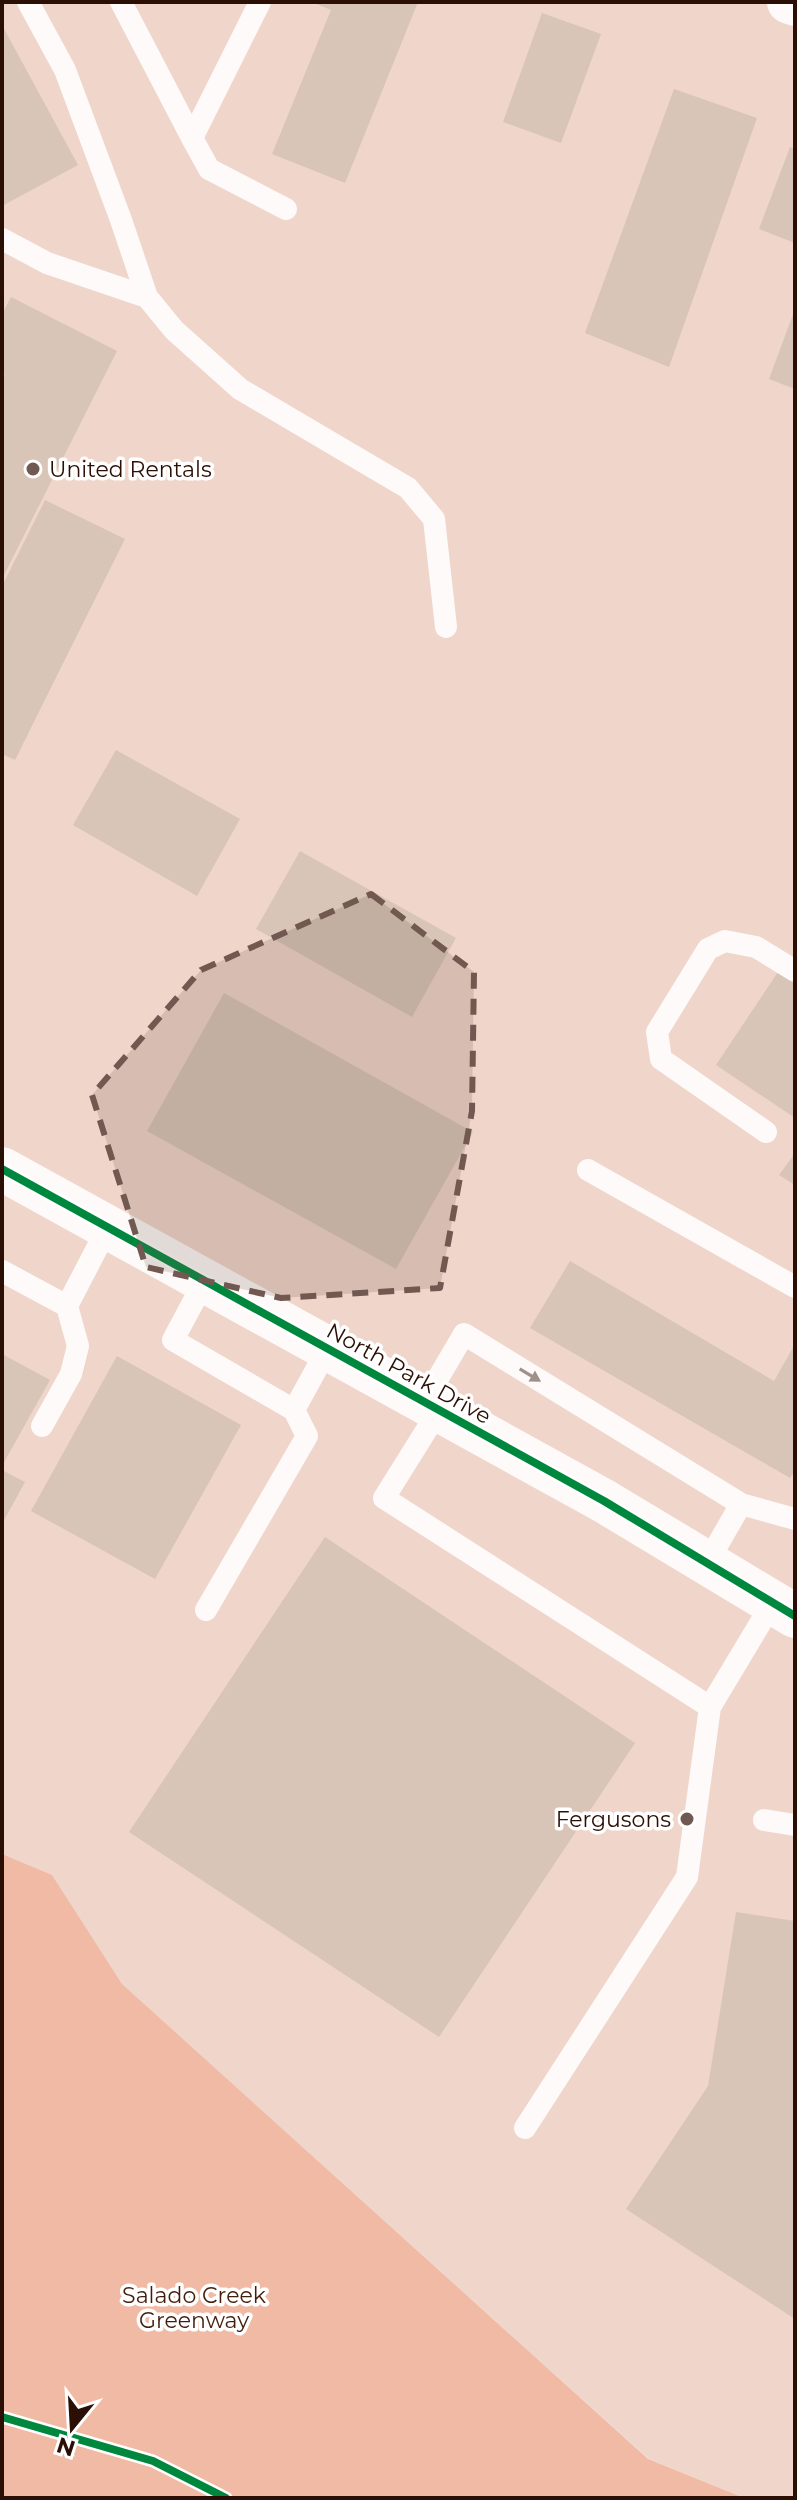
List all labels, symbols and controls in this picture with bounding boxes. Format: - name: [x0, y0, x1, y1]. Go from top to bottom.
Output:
- place label: United Rentals: [49, 456, 212, 483]
- marker: United Rentals: [24, 460, 42, 478]
- street label: North Park Drive: [322, 1317, 496, 1430]
- one-way arrow: [519, 1367, 541, 1381]
- place label: Fergusons: [556, 1806, 671, 1833]
- marker: Fergusons: [678, 1810, 696, 1828]
- park label: Salado Creek Greenway: [122, 2282, 267, 2334]
- north arrow: [32, 2388, 112, 2468]
- text: N: [53, 2431, 79, 2462]

